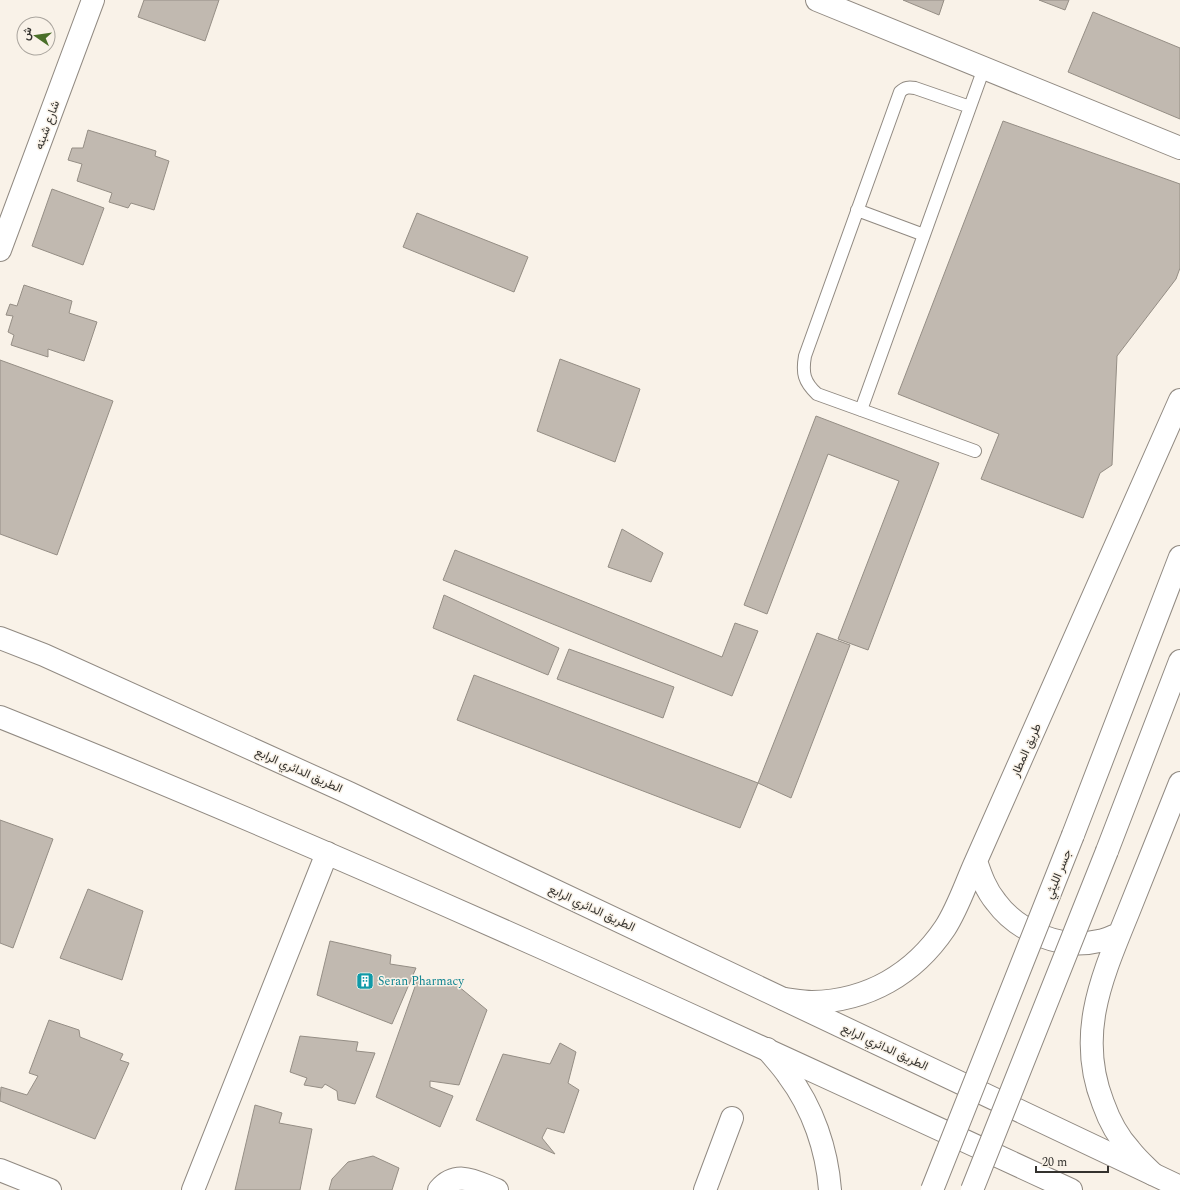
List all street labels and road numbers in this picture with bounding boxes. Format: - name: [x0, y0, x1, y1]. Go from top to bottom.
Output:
- street label: شارع شبنه: [30, 98, 65, 152]
- street label: طريق المطار: [1006, 720, 1047, 781]
- street label: الطريق الدائري الرابع: [252, 743, 345, 798]
- street label: جسر الليثي: [1040, 846, 1077, 902]
- street label: الطريق الدائري الرابع: [545, 880, 638, 937]
- street label: الطريق الدائري الرابع: [838, 1019, 931, 1076]

